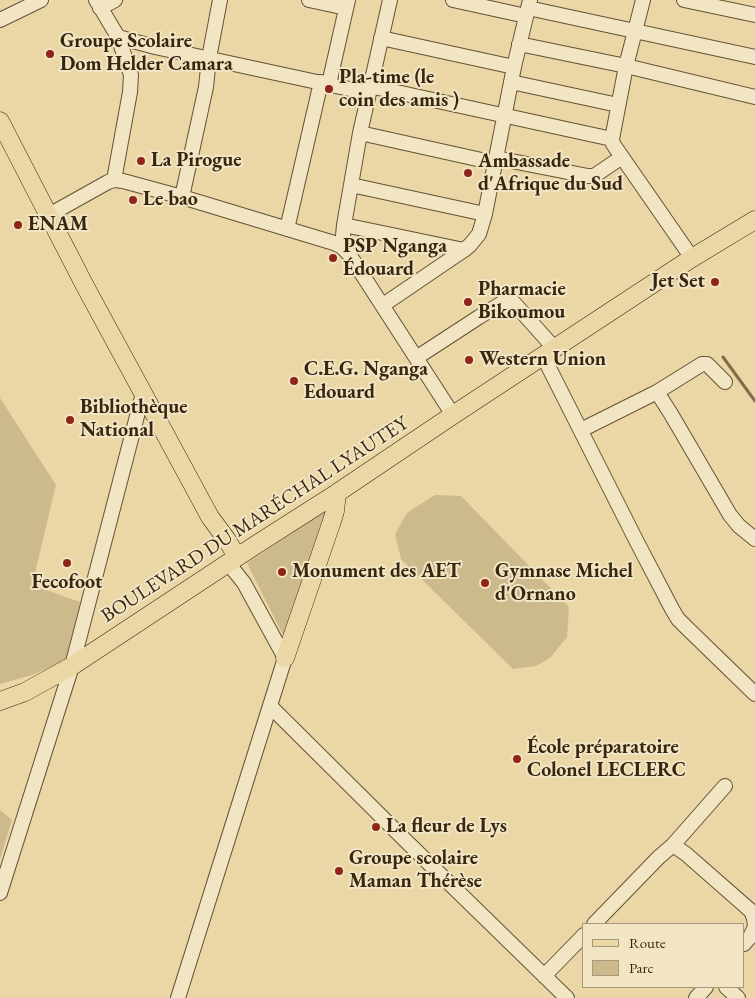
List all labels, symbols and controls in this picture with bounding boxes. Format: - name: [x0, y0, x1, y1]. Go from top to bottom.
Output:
- place label: Groupe Scolaire Dom Helder Camara: [60, 30, 233, 77]
- marker: Groupe Scolaire Dom Helder Camara: [44, 48, 56, 60]
- place label: Pla-time (le coin des amis ): [339, 66, 459, 113]
- marker: Pla-time (le coin des amis ): [323, 83, 335, 95]
- place label: La Pirogue: [151, 149, 242, 173]
- place label: Ambassade d'Afrique du Sud: [478, 150, 623, 197]
- marker: La Pirogue: [135, 155, 147, 167]
- marker: Ambassade d'Afrique du Sud: [462, 167, 474, 179]
- place label: Le bao: [143, 188, 198, 212]
- marker: Le bao: [127, 194, 139, 206]
- place label: ENAM: [28, 213, 88, 237]
- marker: ENAM: [12, 219, 24, 231]
- place label: PSP Nganga Édouard: [343, 235, 447, 282]
- marker: PSP Nganga Édouard: [327, 252, 339, 264]
- place label: Jet Set: [651, 270, 705, 294]
- marker: Jet Set: [709, 276, 721, 288]
- place label: Pharmacie Bikoumou: [478, 278, 566, 325]
- marker: Pharmacie Bikoumou: [462, 296, 474, 308]
- place label: Western Union: [479, 348, 606, 372]
- marker: Western Union: [463, 354, 475, 366]
- place label: C.E.G. Nganga Edouard: [304, 358, 428, 405]
- marker: C.E.G. Nganga Edouard: [288, 375, 300, 387]
- place label: Bibliothèque National: [80, 396, 188, 443]
- street label: BOULEVARD DU MARÉCHAL LYAUTEY: [97, 412, 413, 628]
- marker: Bibliothèque National: [64, 414, 76, 426]
- marker: Fecofoot: [61, 557, 73, 569]
- place label: Monument des AET: [292, 560, 461, 584]
- place label: Gymnase Michel d'Ornano: [495, 560, 633, 607]
- marker: Monument des AET: [276, 566, 288, 578]
- place label: Fecofoot: [32, 571, 102, 595]
- marker: Gymnase Michel d'Ornano: [479, 577, 491, 589]
- place label: École préparatoire Colonel LECLERC: [527, 736, 686, 783]
- marker: École préparatoire Colonel LECLERC: [511, 753, 523, 765]
- place label: La fleur de Lys: [386, 815, 507, 839]
- marker: La fleur de Lys: [370, 821, 382, 833]
- place label: Groupe scolaire Maman Thérèse: [349, 847, 482, 894]
- marker: Groupe scolaire Maman Thérèse: [333, 865, 345, 877]
- legend: [582, 923, 745, 988]
- text: Route: [629, 933, 666, 952]
- text: Parc: [629, 958, 654, 977]

